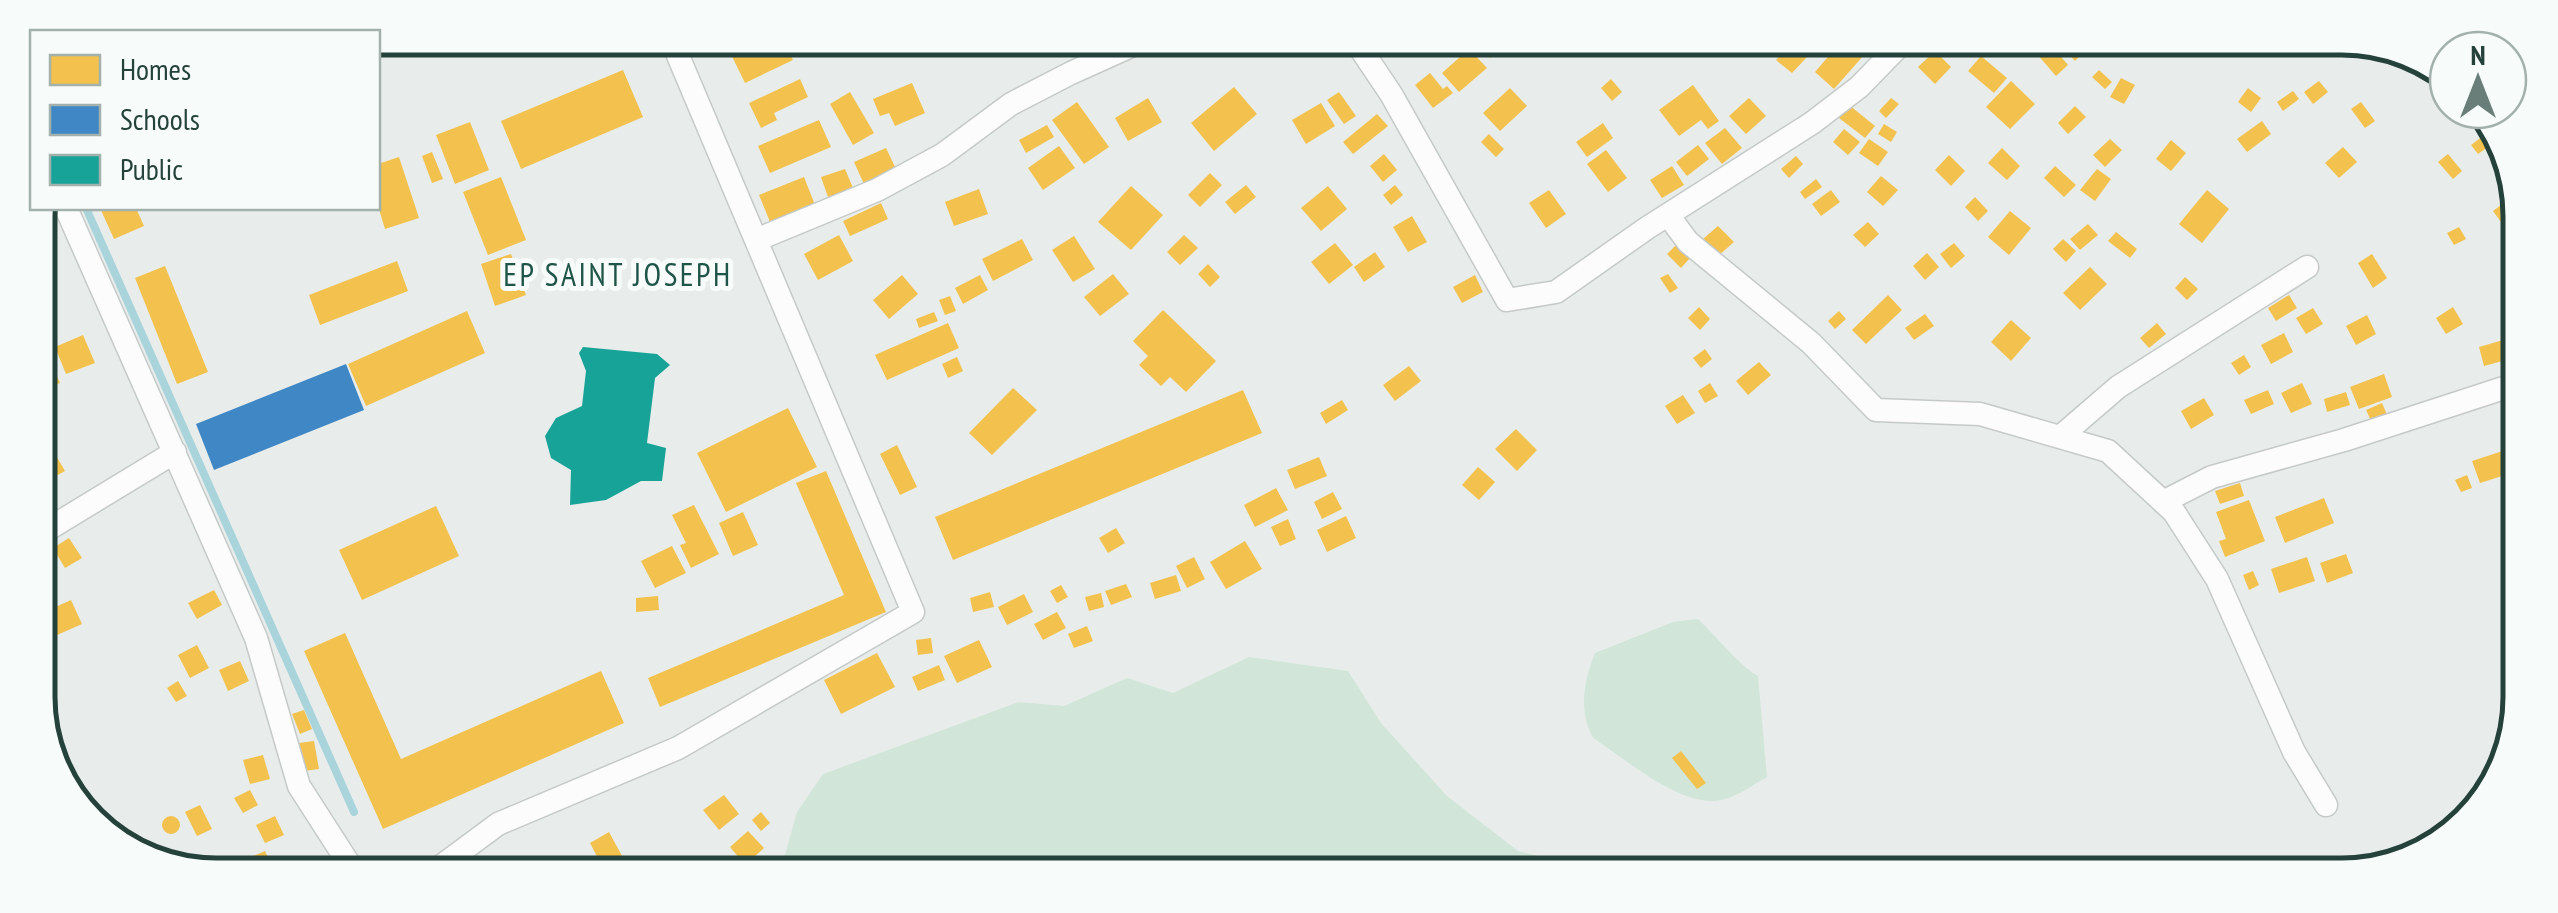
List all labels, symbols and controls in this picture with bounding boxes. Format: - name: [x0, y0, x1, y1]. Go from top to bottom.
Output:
- legend: [30, 30, 380, 210]
- north arrow: [2428, 30, 2528, 130]
- text: N: [2470, 36, 2486, 73]
- text: Homes: [120, 49, 191, 88]
- text: Schools: [120, 99, 200, 138]
- text: Public: [120, 149, 183, 188]
- district label: EP SAINT JOSEPH: [503, 253, 733, 295]

